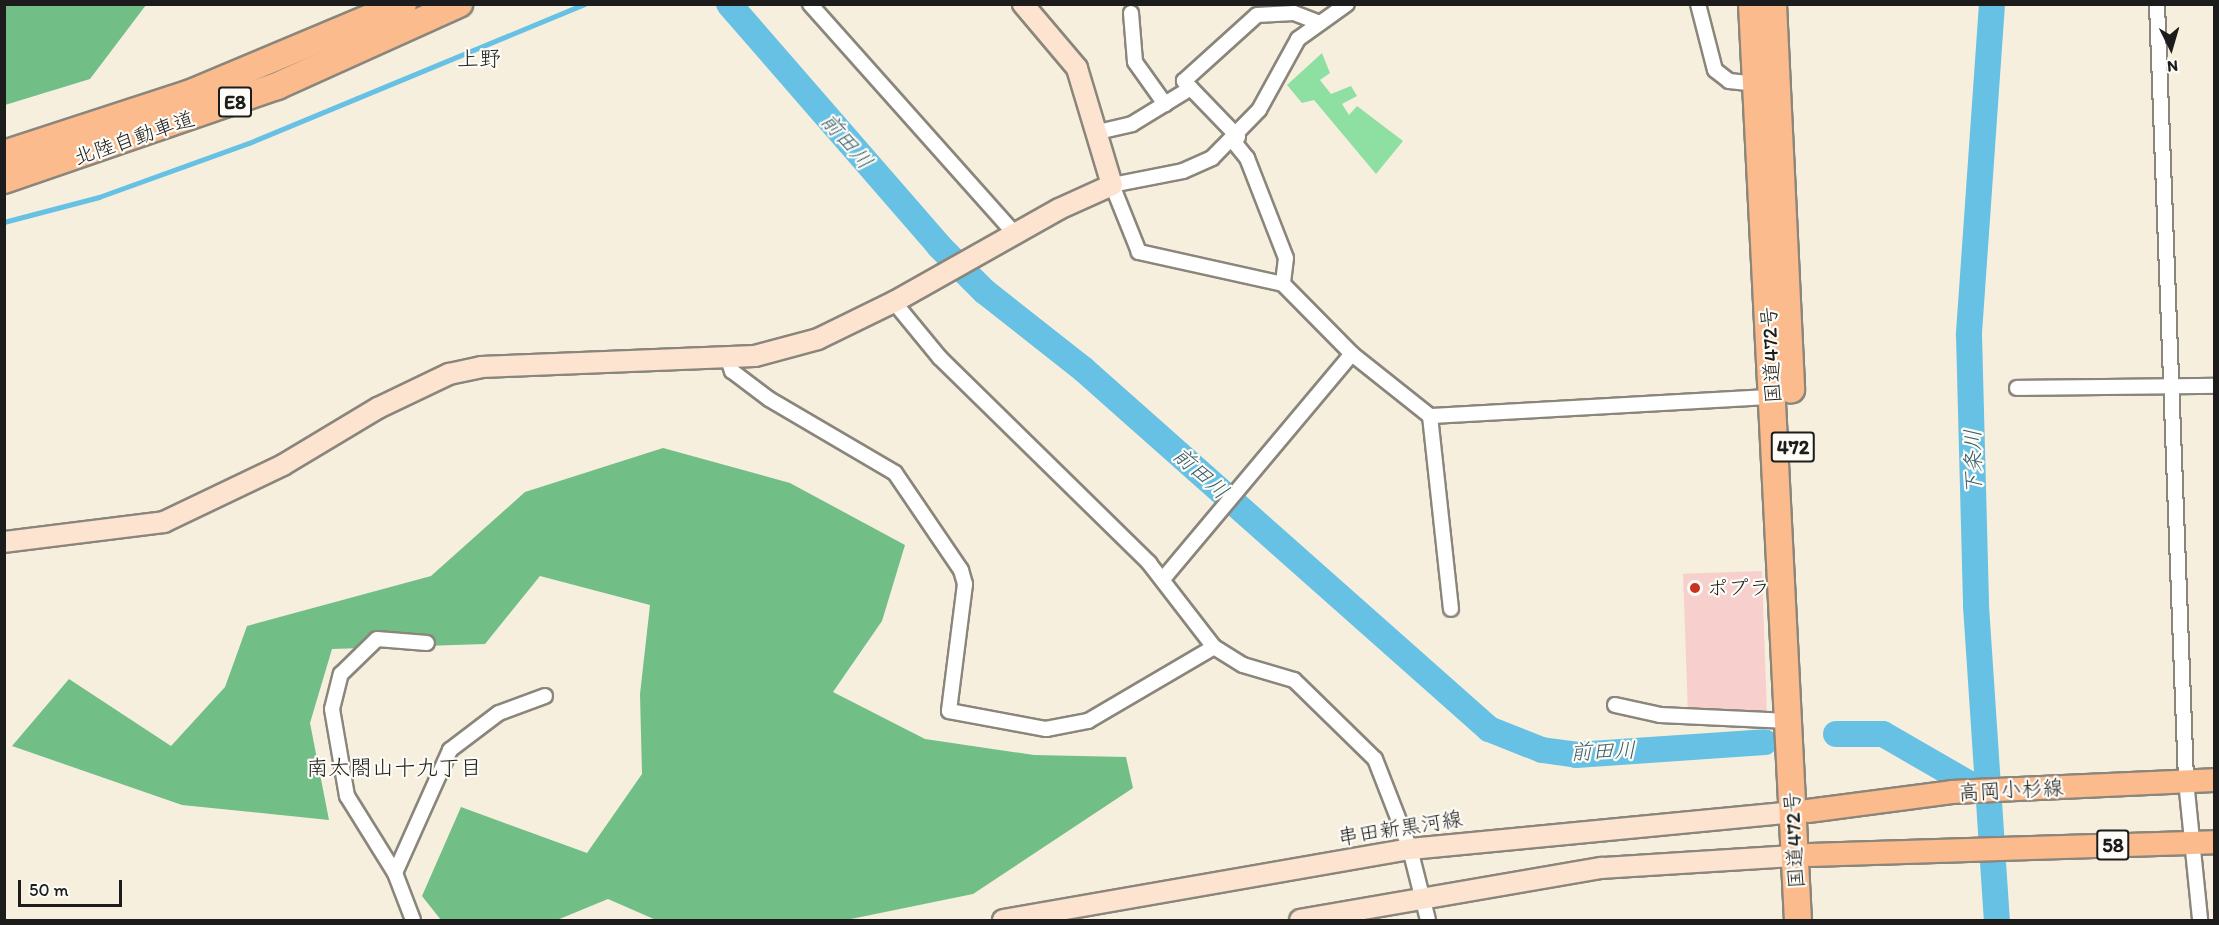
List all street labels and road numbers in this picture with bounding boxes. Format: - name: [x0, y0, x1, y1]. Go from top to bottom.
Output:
- road number: E8: [217, 85, 253, 119]
- street label: 北陸自動車道: [70, 106, 198, 170]
- street label: 国道472号: [1756, 306, 1786, 404]
- road number: 472: [1770, 430, 1816, 464]
- street label: 高岡小杉線: [1958, 775, 2064, 805]
- street label: 国道472号: [1779, 791, 1809, 889]
- street label: 串田新黒河線: [1336, 806, 1464, 850]
- road number: 58: [2095, 828, 2131, 862]

